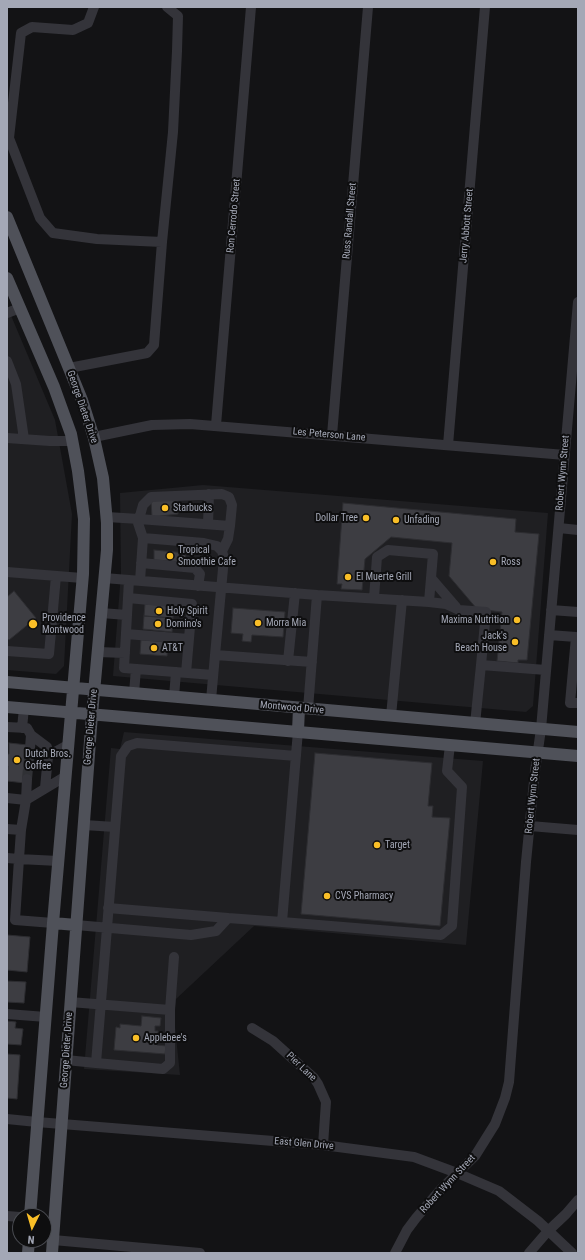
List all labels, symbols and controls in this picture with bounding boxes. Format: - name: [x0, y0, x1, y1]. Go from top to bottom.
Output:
- street label: Ron Cerrodo Street: [225, 178, 243, 254]
- street label: Russ Randall Street: [341, 182, 359, 260]
- street label: Jerry Abbott Street: [458, 188, 476, 264]
- street label: George Dieter Drive: [64, 369, 100, 445]
- street label: Les Peterson Lane: [292, 426, 366, 444]
- street label: Robert Wynn Street: [554, 435, 572, 511]
- place label: Starbucks: [173, 502, 212, 514]
- marker: Starbucks: [160, 503, 170, 513]
- place label: Dollar Tree: [315, 512, 358, 524]
- marker: Dollar Tree: [361, 513, 371, 523]
- place label: Unfading: [404, 514, 439, 526]
- marker: Unfading: [391, 515, 401, 525]
- place label: Tropical Smoothie Cafe: [178, 544, 236, 568]
- marker: Tropical Smoothie Cafe: [165, 551, 175, 561]
- place label: Ross: [501, 556, 520, 568]
- marker: Ross: [488, 557, 498, 567]
- place label: El Muerte Grill: [356, 571, 412, 583]
- marker: El Muerte Grill: [343, 572, 353, 582]
- place label: Holy Spirit: [167, 605, 208, 617]
- marker: Holy Spirit: [154, 606, 164, 616]
- place label: Providence Montwood: [42, 612, 86, 636]
- place label: Maxima Nutrition: [441, 614, 509, 626]
- marker: Maxima Nutrition: [512, 615, 522, 625]
- place label: Morra Mia: [266, 617, 306, 629]
- marker: Providence Montwood: [27, 618, 39, 630]
- place label: Domino's: [166, 618, 202, 630]
- marker: Morra Mia: [253, 618, 263, 628]
- marker: Domino's: [153, 619, 163, 629]
- place label: Jack's Beach House: [455, 630, 507, 654]
- marker: Jack's Beach House: [510, 637, 520, 647]
- place label: AT&T: [162, 642, 183, 654]
- marker: AT&T: [149, 643, 159, 653]
- street label: George Dieter Drive: [82, 689, 100, 765]
- street label: Montwood Drive: [260, 699, 324, 717]
- place label: Dutch Bros. Coffee: [25, 748, 71, 772]
- marker: Dutch Bros. Coffee: [12, 755, 22, 765]
- street label: Robert Wynn Street: [523, 758, 543, 834]
- place label: Target: [385, 839, 410, 851]
- marker: Target: [372, 840, 382, 850]
- place label: CVS Pharmacy: [335, 890, 393, 902]
- marker: CVS Pharmacy: [322, 891, 332, 901]
- street label: George Dieter Drive: [58, 1012, 76, 1088]
- place label: Applebee's: [144, 1032, 187, 1044]
- marker: Applebee's: [131, 1033, 141, 1043]
- street label: Pier Lane: [284, 1050, 318, 1084]
- street label: East Glen Drive: [274, 1135, 334, 1153]
- street label: Robert Wynn Street: [418, 1152, 478, 1216]
- north arrow: [12, 1208, 52, 1248]
- text: N: [27, 1233, 35, 1246]

